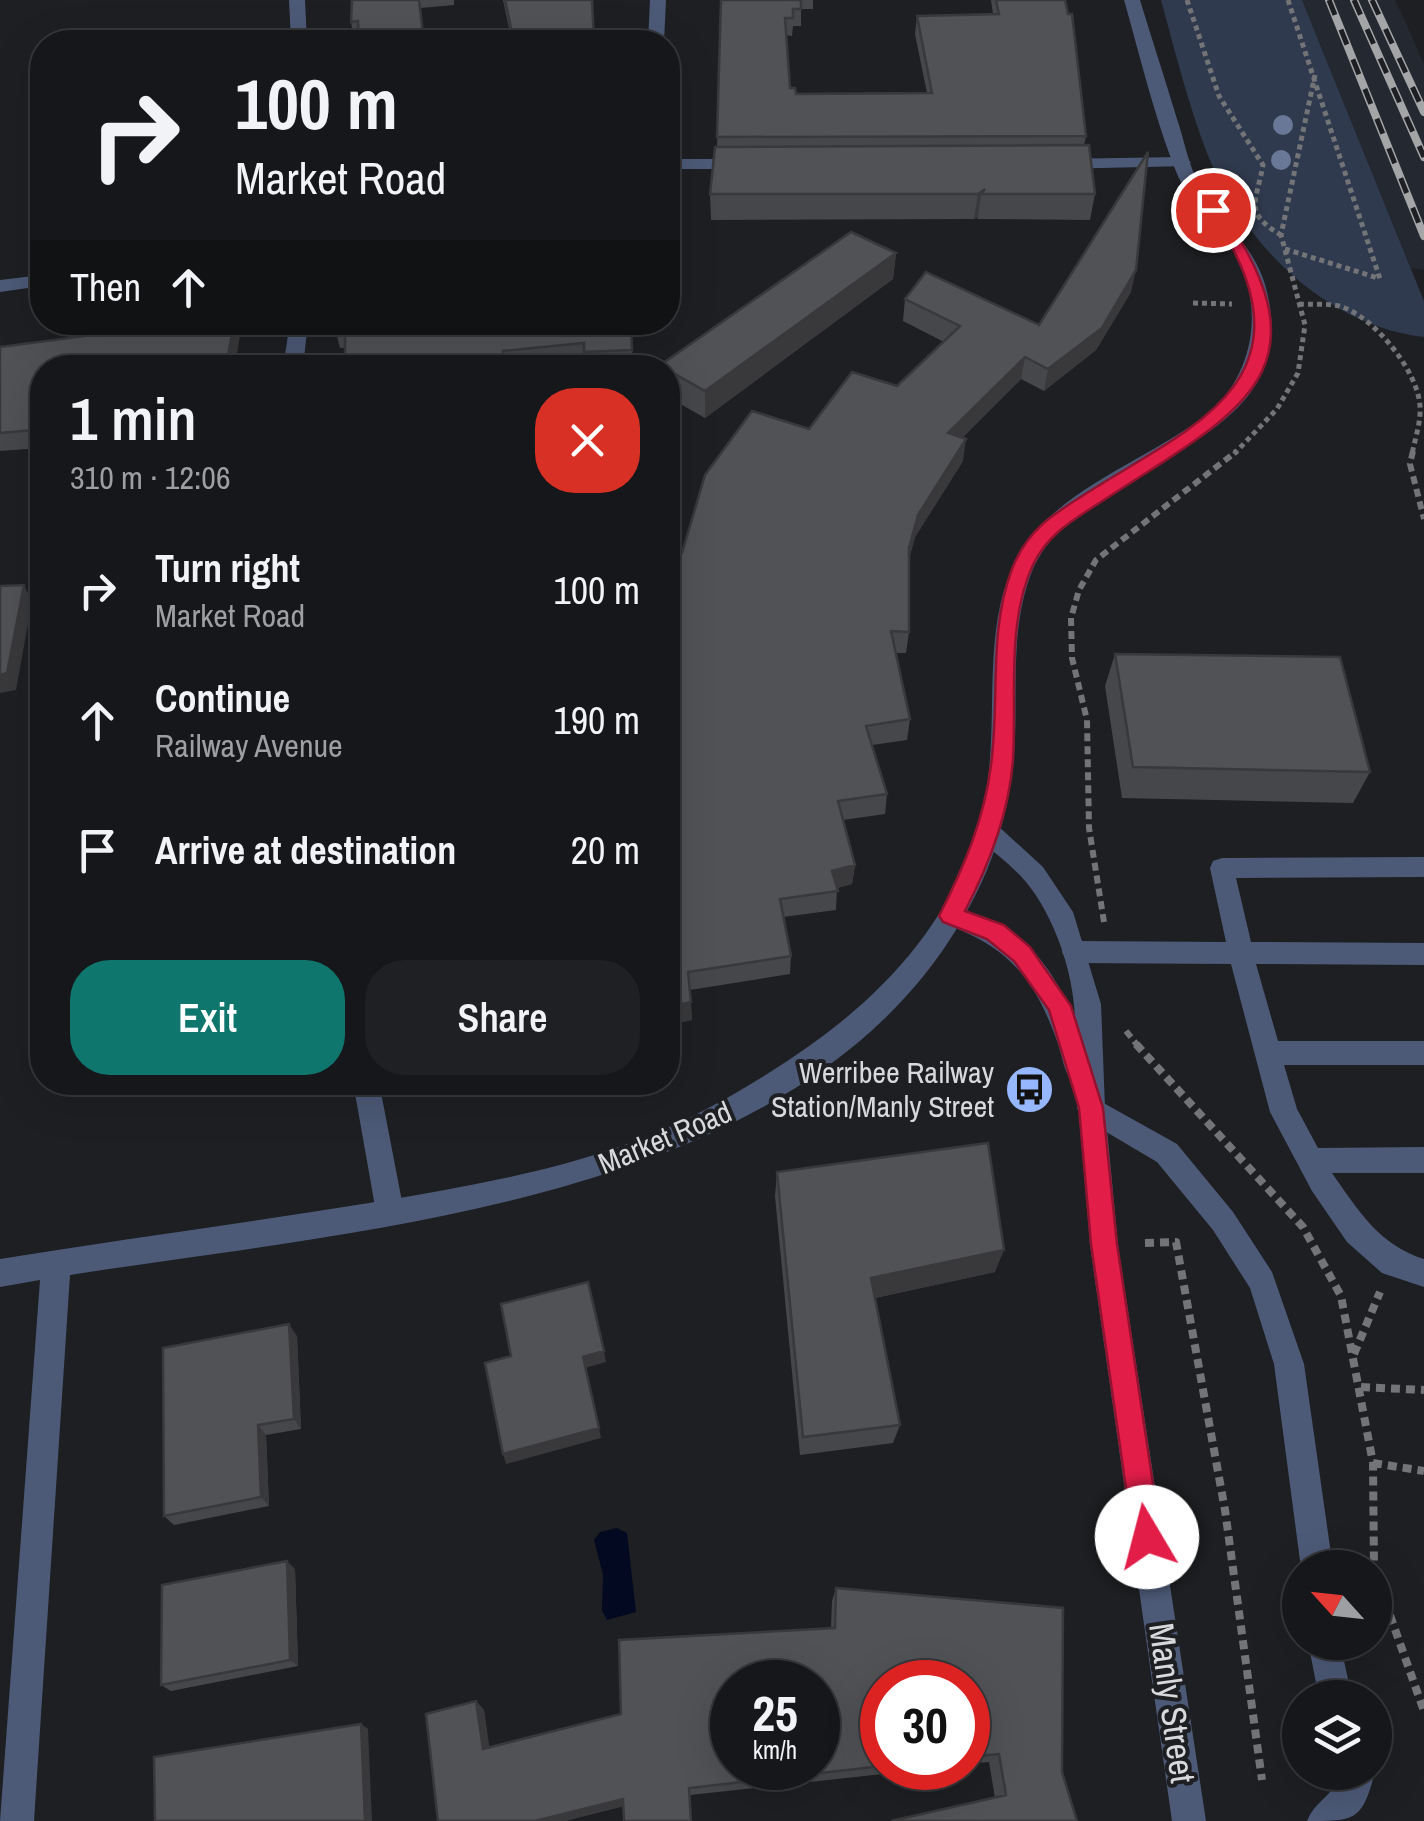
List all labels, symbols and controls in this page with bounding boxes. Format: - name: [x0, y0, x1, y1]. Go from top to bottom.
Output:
- text: 100 m: [235, 57, 398, 151]
- icon: right: [70, 70, 200, 200]
- text: Market Road: [235, 147, 446, 208]
- pin: [1171, 168, 1256, 253]
- icon: arrive: [1186, 183, 1241, 238]
- icon: ahead: [161, 260, 216, 315]
- text: Then: [70, 262, 141, 313]
- text: 1 min: [70, 378, 197, 459]
- button: close: [535, 388, 640, 493]
- text: 310 m · 12:06: [70, 456, 230, 499]
- text: Turn right: [155, 543, 300, 594]
- icon: right: [70, 563, 125, 618]
- text: 100 m: [553, 565, 640, 616]
- text: Market Road: [155, 594, 305, 637]
- text: Continue: [155, 673, 290, 724]
- icon: ahead: [70, 693, 125, 748]
- text: 190 m: [553, 695, 640, 746]
- text: Railway Avenue: [155, 724, 343, 767]
- icon: arrive: [70, 823, 125, 878]
- text: Arrive at destination: [155, 825, 456, 876]
- text: 20 m: [571, 825, 640, 876]
- button: Exit: [70, 960, 345, 1075]
- button: Share: [365, 960, 640, 1075]
- place label: Werribee Railway Station/Manly Street: [771, 1052, 995, 1126]
- bus stop icon: Werribee Railway Station/Manly Street: [1003, 1064, 1055, 1116]
- street label: Market Road: [592, 1091, 737, 1183]
- position arrow: [1095, 1485, 1199, 1589]
- north arrow: [1282, 1550, 1392, 1660]
- map controls: [1282, 1550, 1392, 1790]
- street label: Manly Street: [1138, 1620, 1207, 1786]
- speed limit sign: 30: [860, 1660, 990, 1790]
- text: 25: [752, 1679, 798, 1747]
- button: layers: [1282, 1680, 1392, 1790]
- text: km/h: [753, 1733, 797, 1767]

